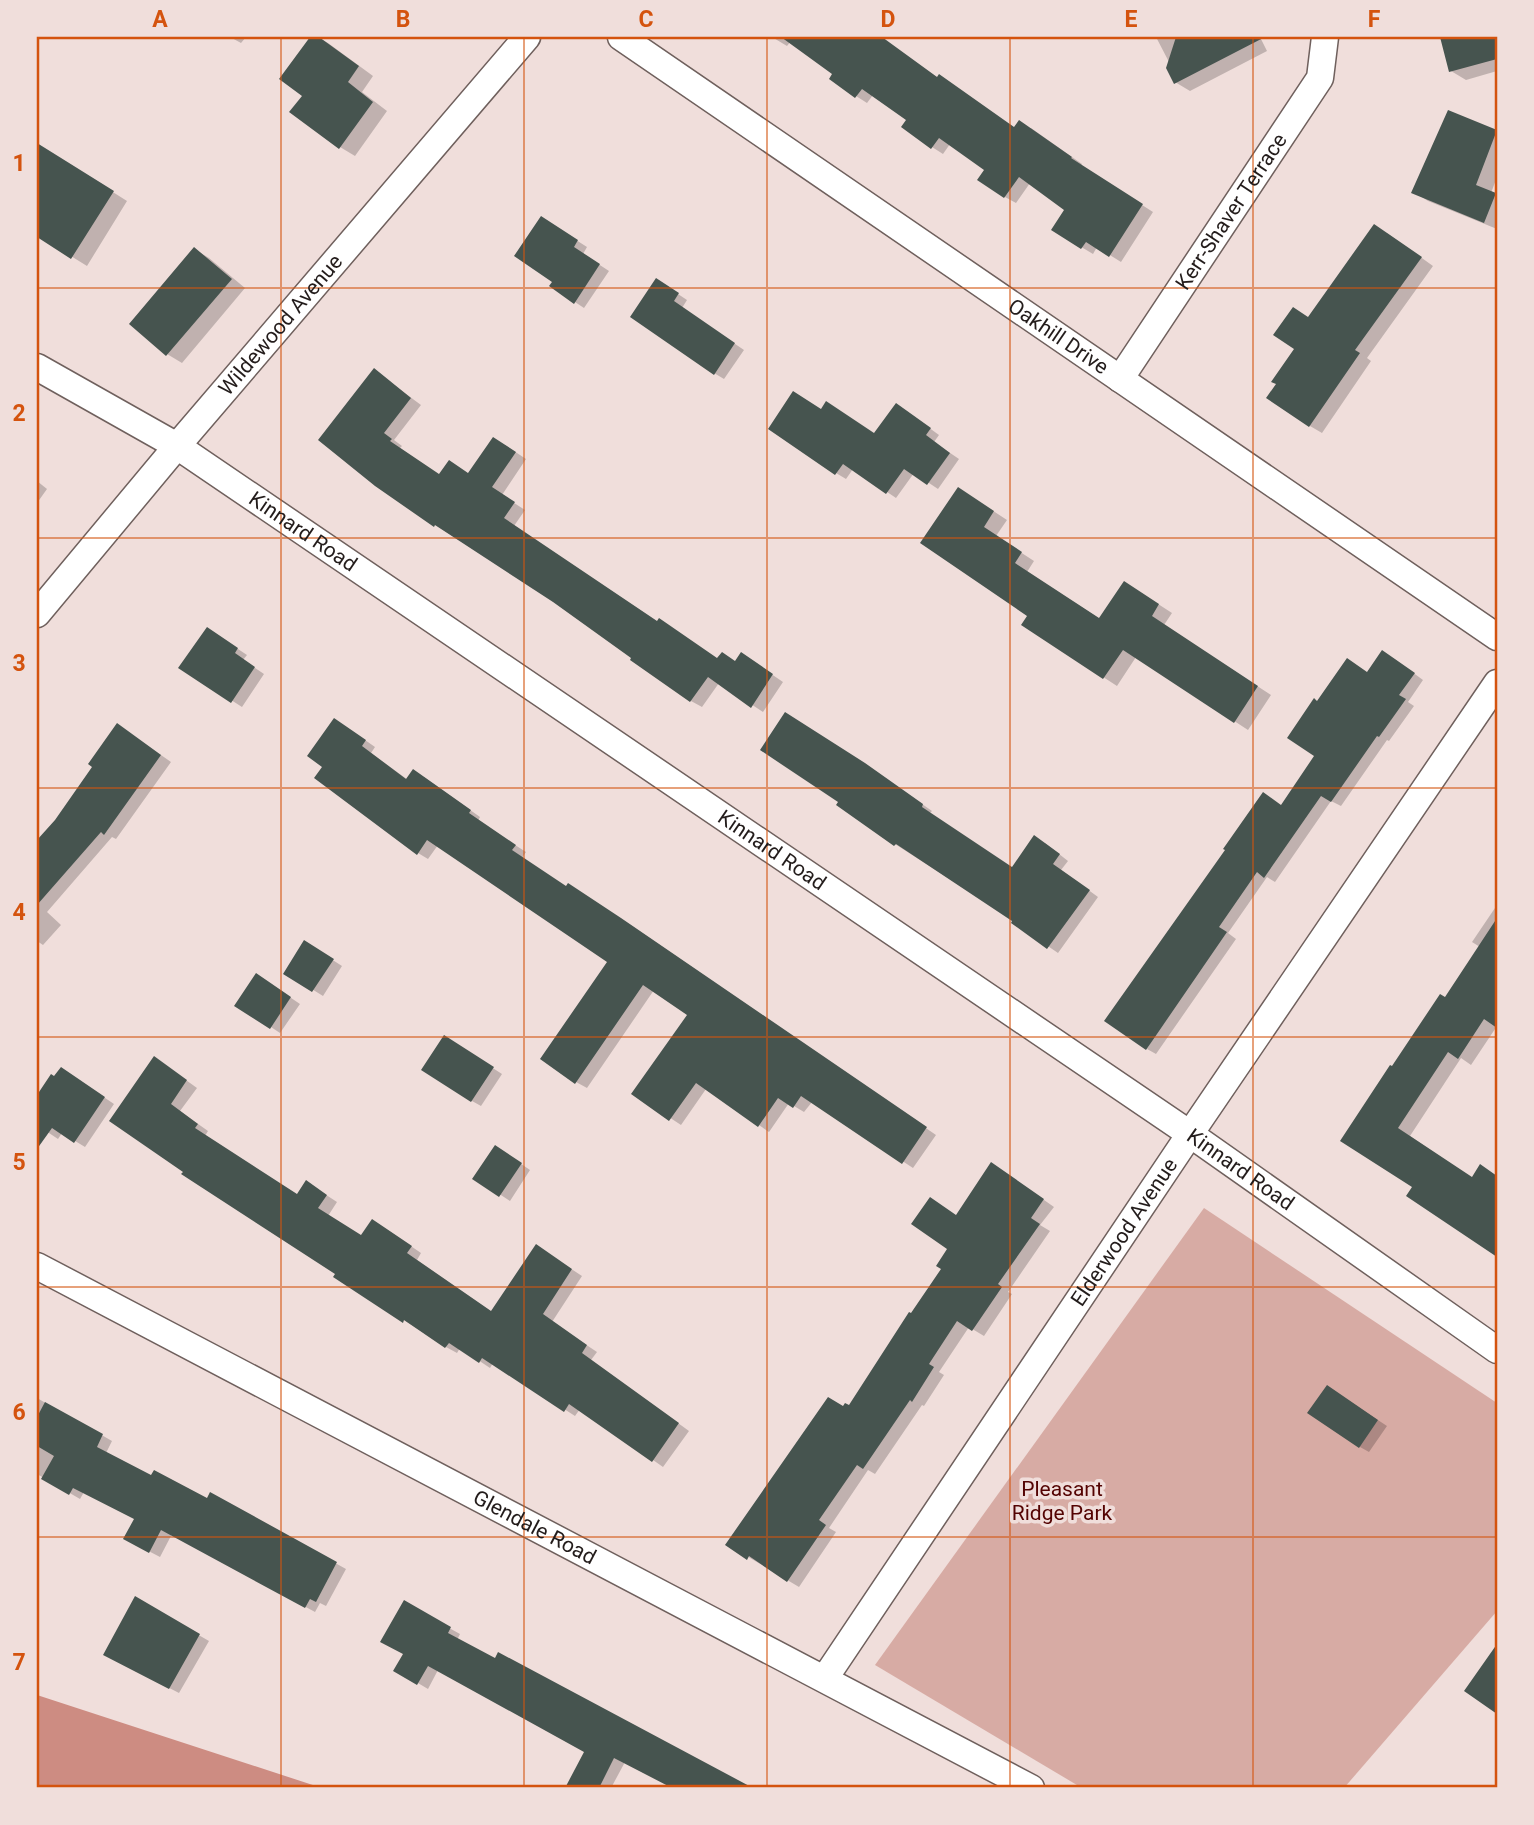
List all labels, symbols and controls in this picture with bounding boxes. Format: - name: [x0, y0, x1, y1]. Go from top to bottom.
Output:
- text: A: [152, 6, 168, 33]
- text: B: [396, 6, 410, 33]
- text: C: [638, 6, 654, 33]
- text: D: [881, 6, 895, 33]
- text: E: [1125, 6, 1138, 33]
- text: F: [1368, 6, 1381, 33]
- street label: Kerr-Shaver Terrace: [1171, 129, 1292, 294]
- text: 1: [12, 150, 26, 177]
- street label: Wildewood Avenue: [214, 250, 347, 400]
- street label: Oakhill Drive: [1004, 294, 1113, 379]
- text: 2: [12, 400, 26, 427]
- street label: Kinnard Road: [244, 486, 361, 577]
- text: 3: [12, 650, 26, 677]
- street label: Kinnard Road: [713, 805, 831, 895]
- text: 4: [12, 899, 26, 926]
- street label: Kinnard Road: [1182, 1124, 1299, 1215]
- text: 5: [12, 1149, 26, 1176]
- street label: Elderwood Avenue: [1066, 1154, 1182, 1311]
- text: 6: [12, 1399, 26, 1426]
- park label: Pleasant Ridge Park: [1012, 1477, 1113, 1525]
- street label: Glendale Road: [469, 1485, 600, 1569]
- text: 7: [12, 1649, 26, 1676]

